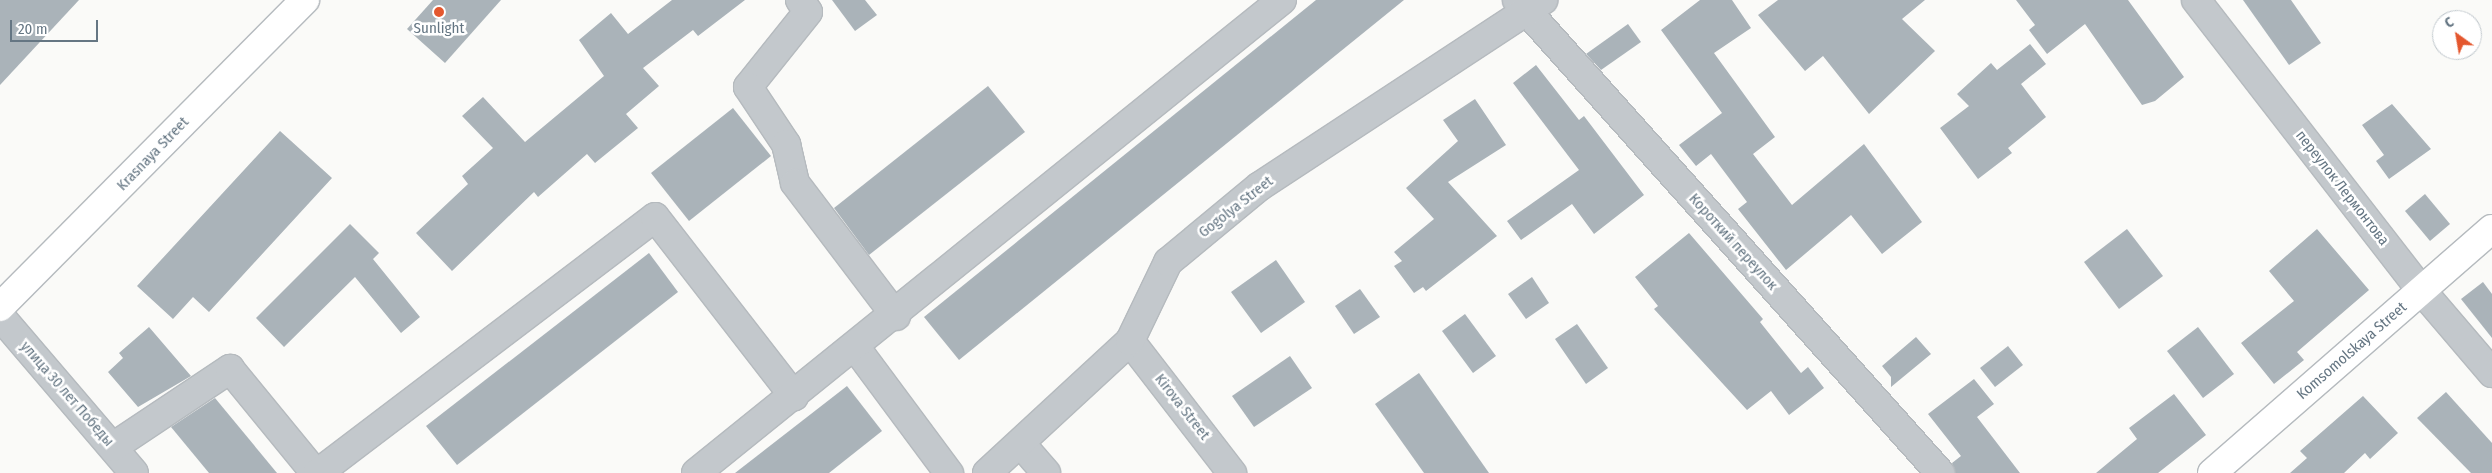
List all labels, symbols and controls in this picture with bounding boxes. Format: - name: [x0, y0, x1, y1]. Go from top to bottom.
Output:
- marker: Sunlight: [433, 6, 445, 18]
- scale bar: [12, 10, 100, 42]
- north arrow: [2432, 10, 2482, 60]
- text: С: [2442, 14, 2457, 32]
- text: 20 m: [18, 20, 48, 38]
- place label: Sunlight: [414, 20, 464, 38]
- street label: Krasnaya Street: [113, 113, 193, 195]
- street label: переулок Лермонтова: [2292, 127, 2392, 249]
- street label: Gogolya Street: [1195, 172, 1277, 242]
- street label: Короткий переулок: [1685, 190, 1781, 294]
- street label: Komsomolskaya Street: [2294, 298, 2410, 404]
- street label: улица 30 лет Победы: [17, 338, 117, 450]
- street label: Kirova Street: [1151, 370, 1213, 444]

